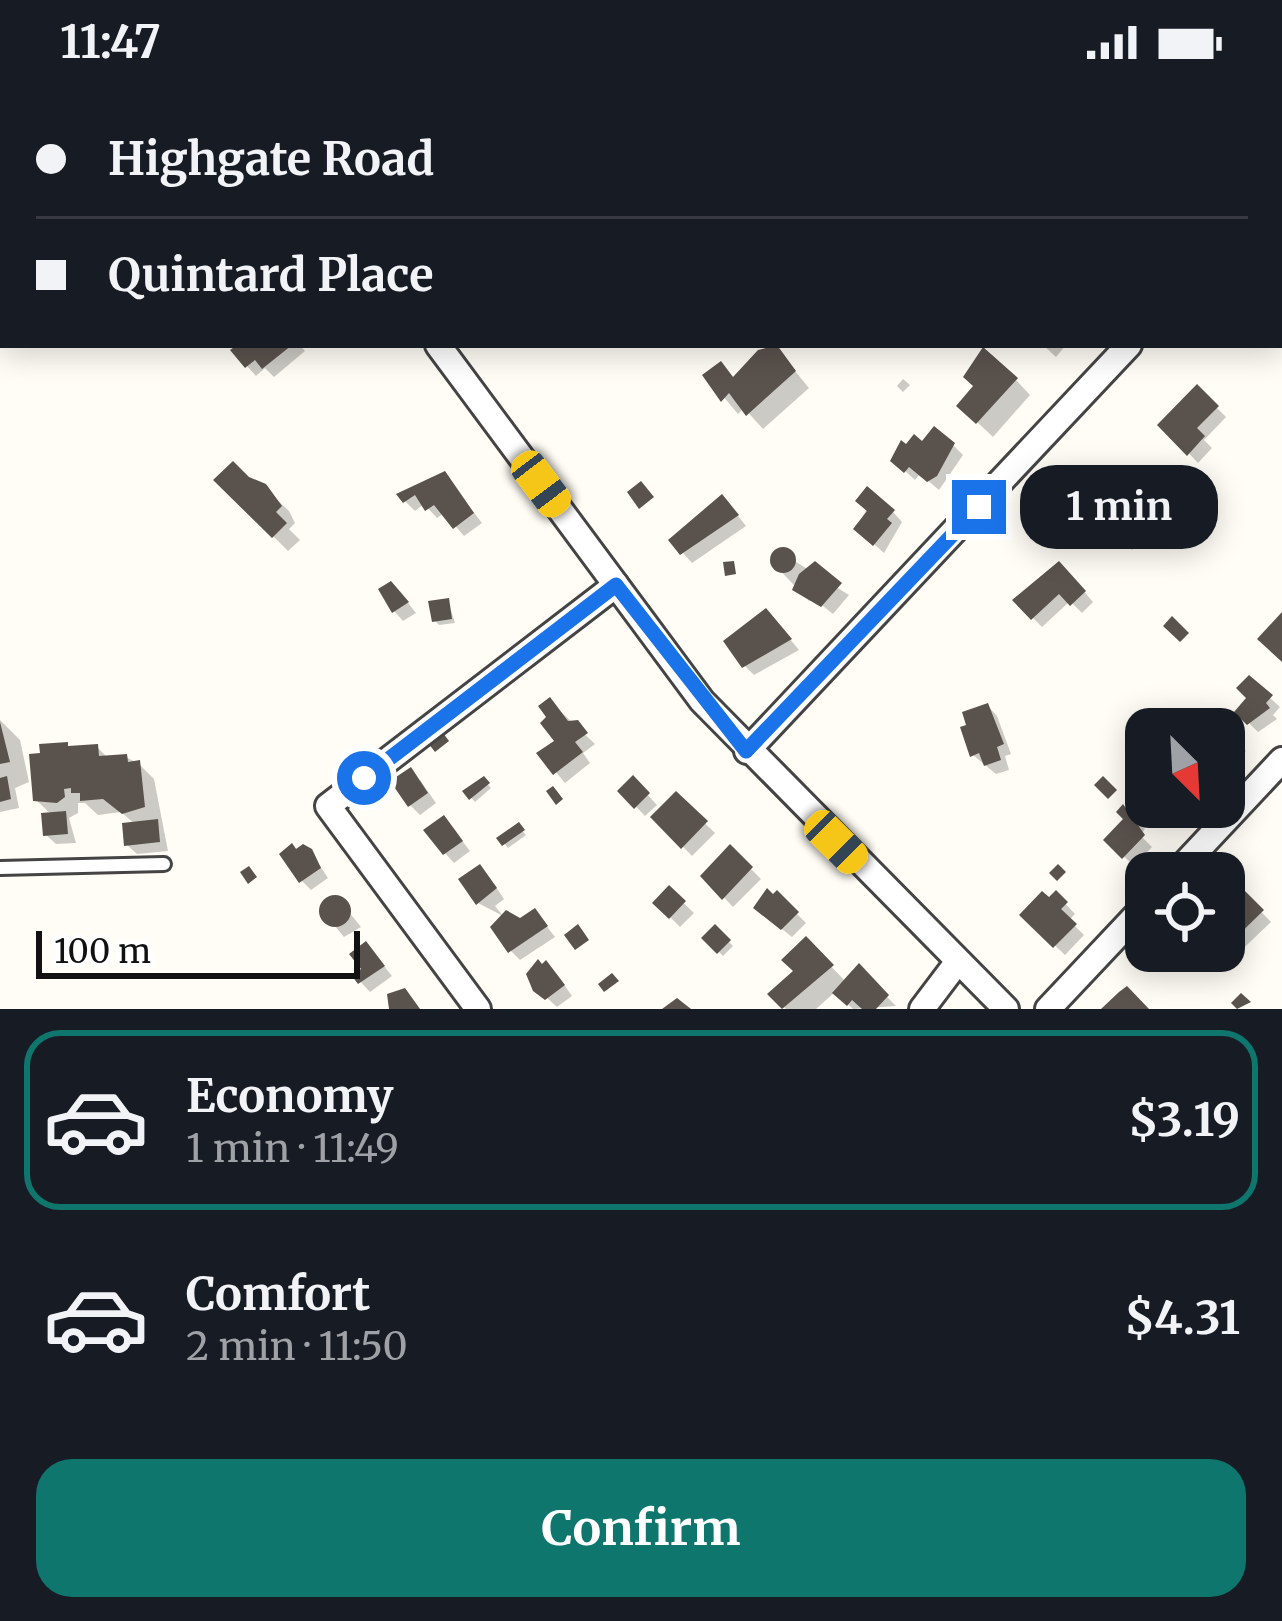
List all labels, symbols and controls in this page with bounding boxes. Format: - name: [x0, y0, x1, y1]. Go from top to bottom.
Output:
- text: 11:47: [60, 14, 161, 70]
- text: Highgate Road: [108, 131, 434, 187]
- text: Quintard Place: [108, 247, 433, 303]
- car: [505, 444, 577, 524]
- callout: 1 min: [1021, 465, 1219, 549]
- route end: [952, 480, 1006, 534]
- text: 1 min: [1066, 482, 1172, 531]
- north arrow: [1125, 708, 1245, 828]
- map controls: [1125, 708, 1245, 972]
- route start: [337, 751, 391, 805]
- car: [798, 804, 874, 880]
- button: locate: [1125, 852, 1245, 972]
- scale bar: [36, 925, 360, 978]
- text: 100 m: [54, 931, 151, 972]
- icon: car: [42, 1066, 150, 1174]
- text: Economy: [186, 1068, 394, 1124]
- text: $3.19: [1128, 1092, 1240, 1148]
- text: 1 min · 11:49: [186, 1124, 399, 1173]
- icon: car: [42, 1264, 150, 1372]
- text: Comfort: [186, 1266, 370, 1322]
- text: $4.31: [1124, 1290, 1240, 1346]
- text: 2 min · 11:50: [186, 1322, 408, 1371]
- button: Confirm: [36, 1459, 1246, 1597]

